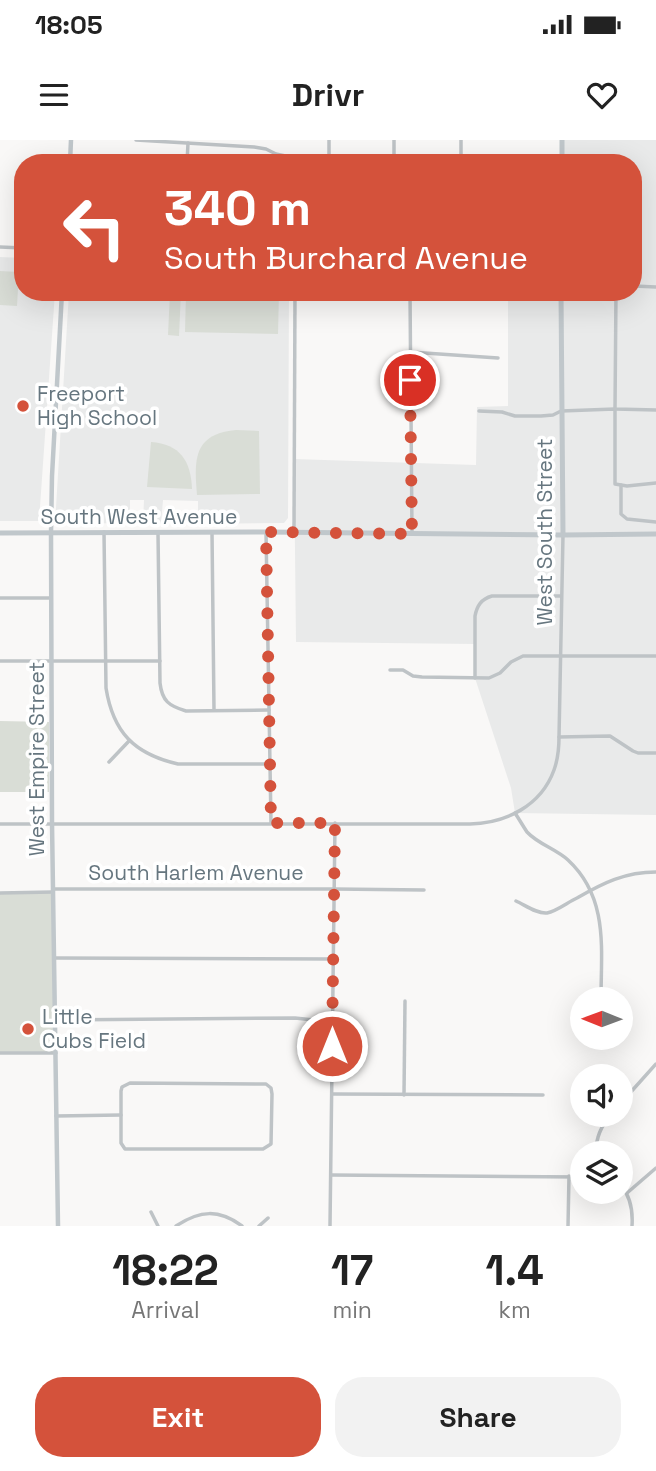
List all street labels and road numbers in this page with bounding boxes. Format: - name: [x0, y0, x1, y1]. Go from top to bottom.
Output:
- street label: West South Street: [531, 438, 558, 626]
- street label: South West Avenue: [41, 503, 237, 530]
- street label: West Empire Street: [23, 662, 50, 856]
- street label: South Harlem Avenue: [88, 859, 304, 886]

